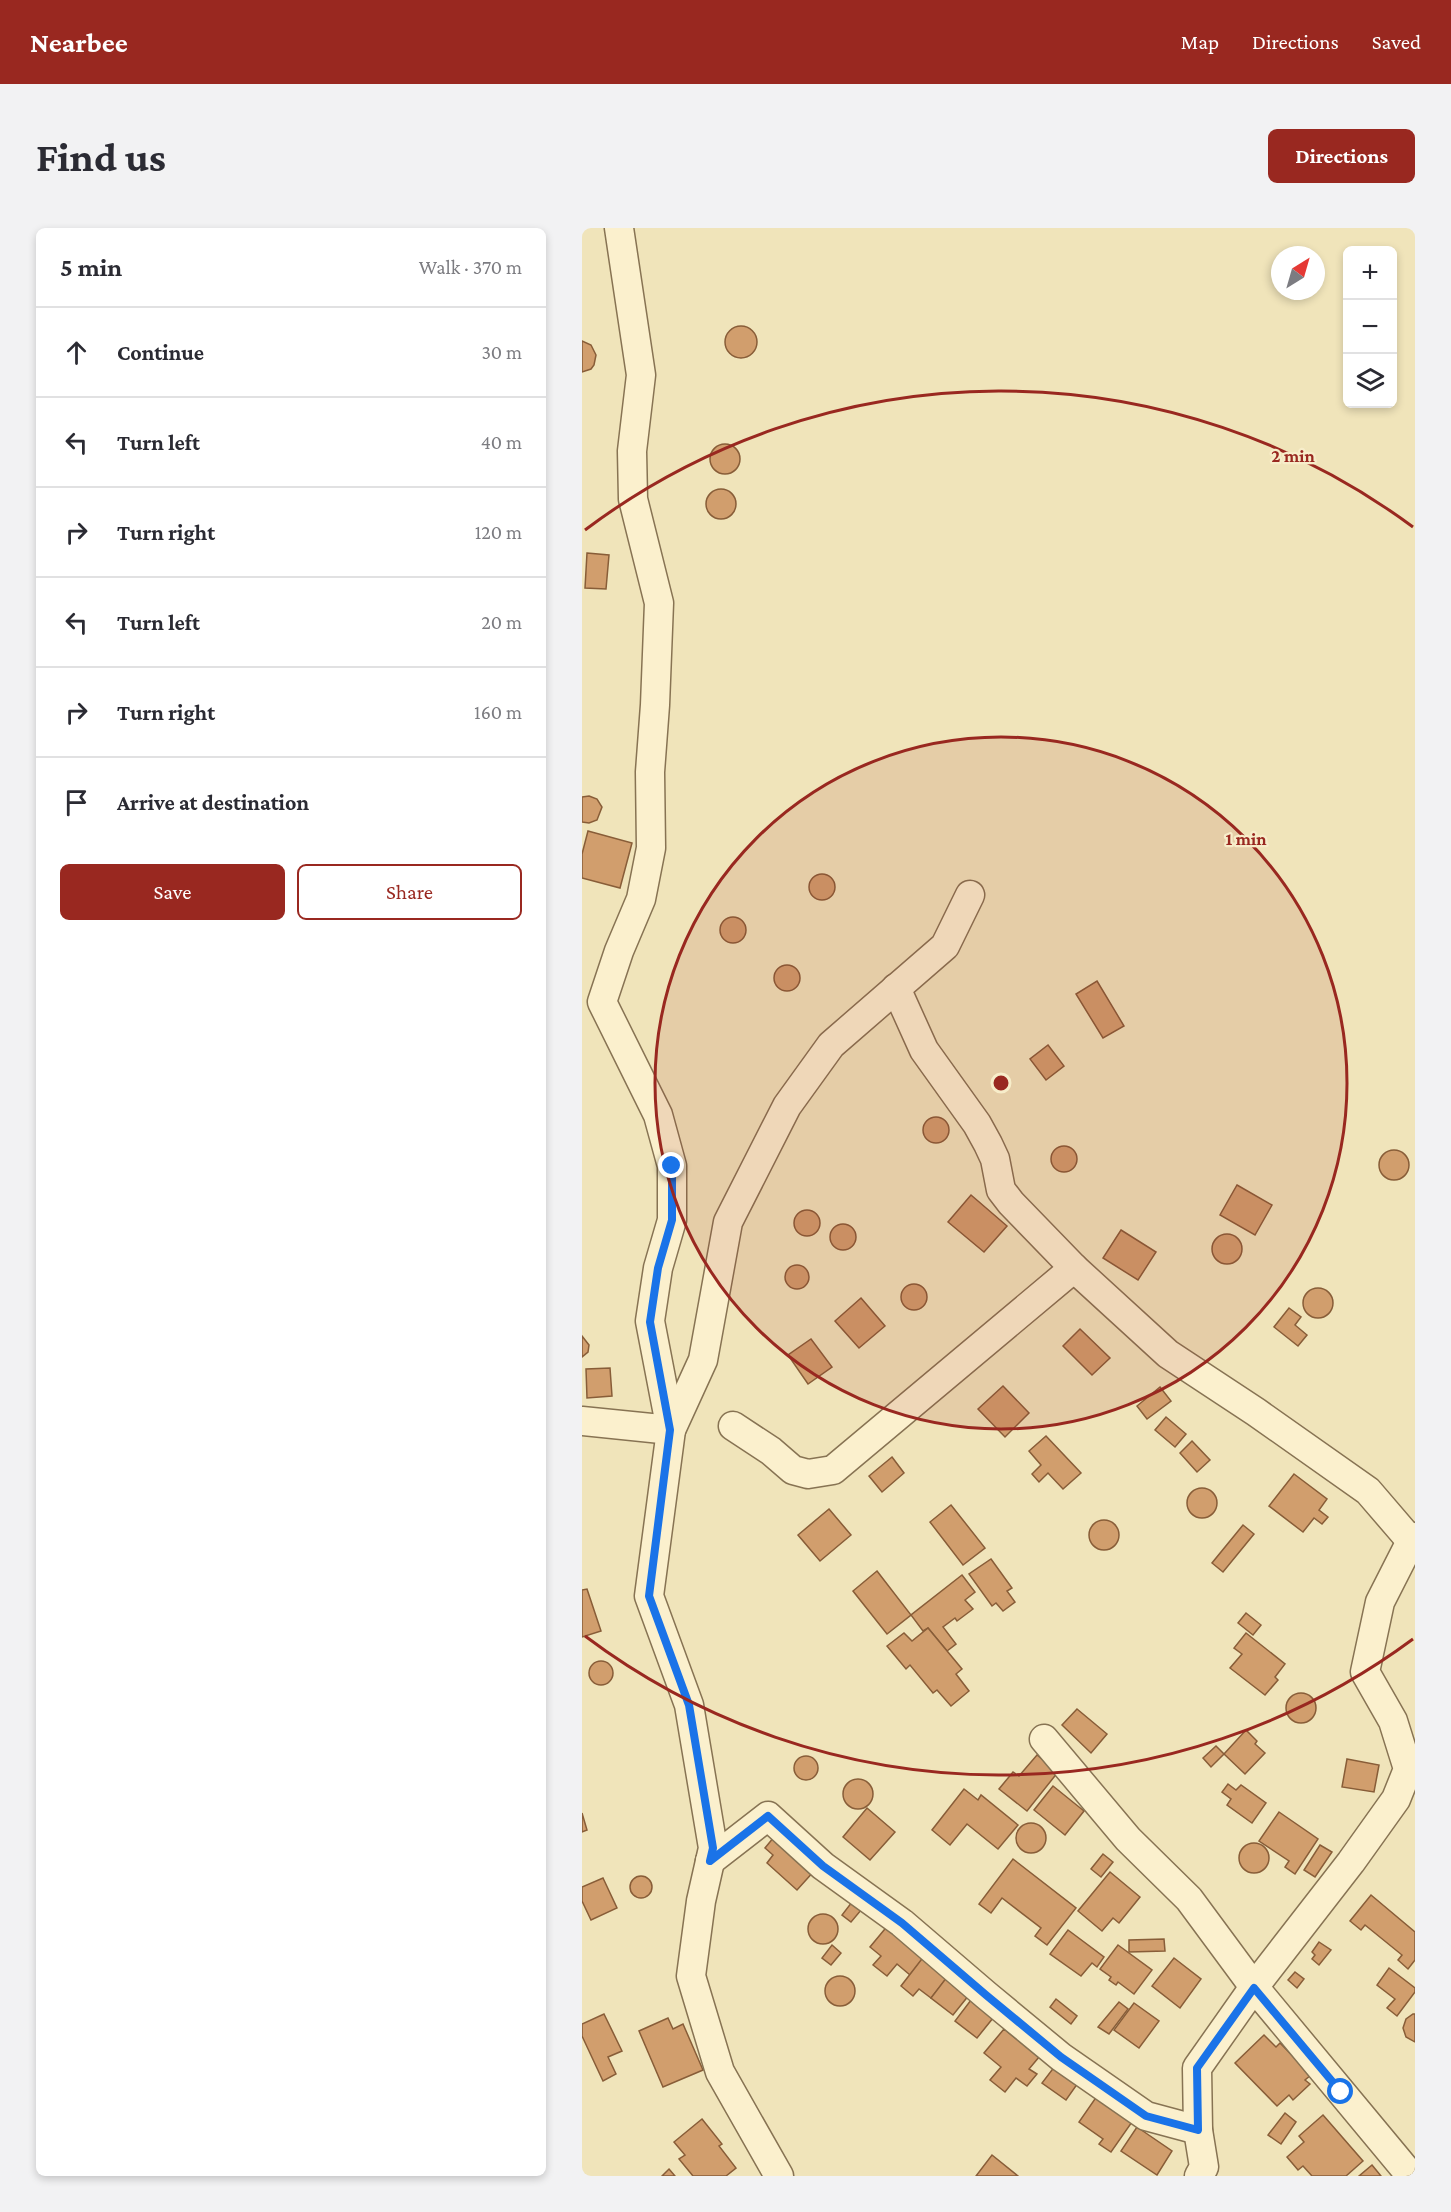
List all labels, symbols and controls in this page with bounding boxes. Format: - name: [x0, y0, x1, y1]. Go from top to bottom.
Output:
- text: Nearbee: [30, 27, 128, 58]
- text: Map: [1181, 30, 1219, 54]
- text: Directions: [1252, 30, 1339, 54]
- text: Saved: [1372, 30, 1421, 54]
- button: Directions: [1268, 129, 1415, 183]
- text: Find us: [36, 133, 166, 180]
- north arrow: [1271, 246, 1325, 300]
- map controls: [1343, 246, 1397, 408]
- button: +: [1343, 246, 1397, 300]
- text: 5 min: [60, 253, 122, 282]
- text: Walk · 370 m: [419, 256, 522, 278]
- button: −: [1343, 300, 1397, 354]
- icon: ahead: [60, 336, 93, 369]
- text: Continue: [117, 340, 204, 365]
- text: 30 m: [481, 341, 522, 363]
- button: layers: [1343, 354, 1397, 408]
- icon: left: [60, 426, 93, 459]
- text: Turn left: [117, 430, 200, 455]
- text: 40 m: [481, 431, 522, 453]
- text: 2 min: [1271, 446, 1315, 466]
- icon: right: [60, 516, 93, 549]
- text: Turn right: [117, 520, 215, 545]
- text: 120 m: [475, 521, 522, 543]
- icon: left: [60, 606, 93, 639]
- text: Turn left: [117, 610, 200, 635]
- text: 20 m: [481, 611, 522, 633]
- icon: right: [60, 696, 93, 729]
- text: Turn right: [117, 700, 215, 725]
- text: 160 m: [474, 701, 522, 723]
- icon: arrive: [60, 786, 93, 819]
- text: Arrive at destination: [117, 790, 309, 815]
- text: 1 min: [1226, 829, 1267, 849]
- button: Save: [60, 864, 285, 920]
- button: Share: [297, 864, 522, 920]
- centre of rings: [991, 1073, 1011, 1093]
- route end: [658, 1152, 684, 1178]
- route start: [1327, 2078, 1353, 2104]

